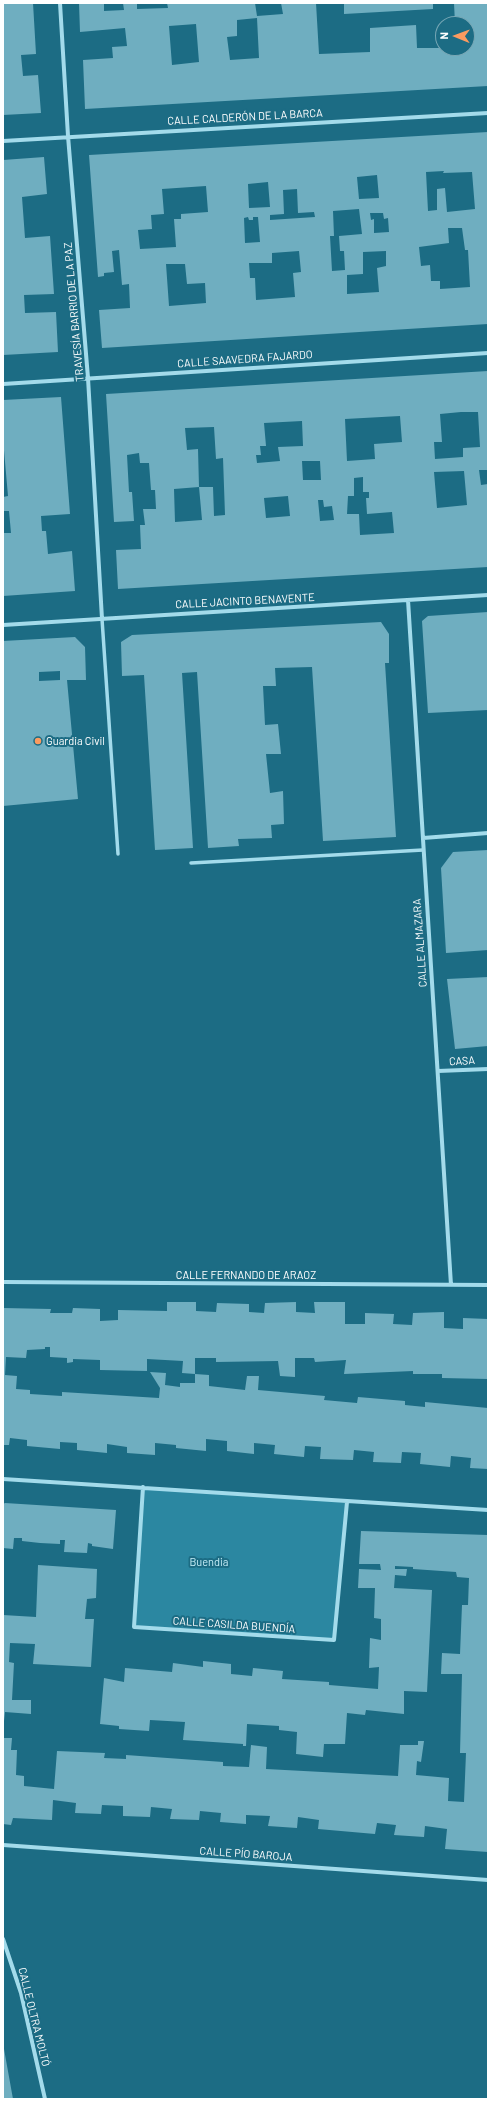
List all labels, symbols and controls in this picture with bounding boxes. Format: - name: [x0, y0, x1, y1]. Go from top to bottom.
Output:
- north arrow: [435, 16, 475, 56]
- text: N: [437, 32, 450, 40]
- street label: CALLE CALDERÓN DE LA BARCA: [167, 106, 323, 128]
- street label: TRAVESÍA BARRIO DE LA PAZ: [61, 242, 87, 382]
- street label: CALLE SAAVEDRA FAJARDO: [177, 348, 313, 370]
- street label: CALLE JACINTO BENAVENTE: [175, 591, 315, 611]
- place label: Guardia Civil: [46, 734, 105, 748]
- marker: Guardia Civil: [33, 736, 43, 746]
- street label: CALLE ALMAZARA: [410, 898, 430, 988]
- street label: CASA: [449, 1054, 475, 1068]
- street label: CALLE FERNANDO DE ARAOZ: [176, 1268, 316, 1282]
- park label: Buendia: [190, 1555, 228, 1569]
- street label: CALLE CASILDA BUENDÍA: [172, 1614, 296, 1636]
- street label: CALLE PÍO BAROJA: [199, 1844, 293, 1864]
- street label: CALLE OLTRA MOLTÓ: [15, 1966, 53, 2068]

